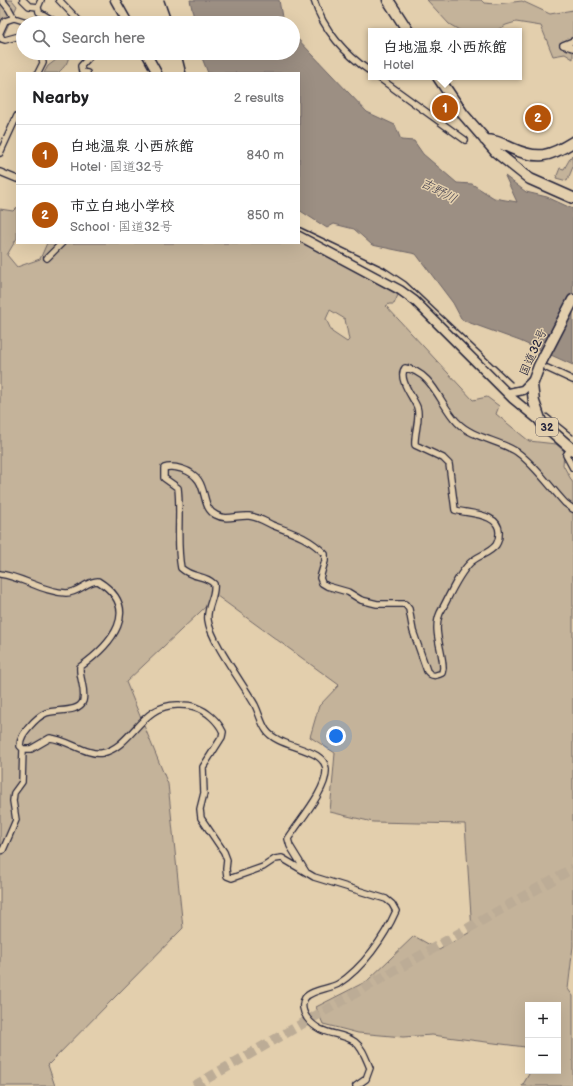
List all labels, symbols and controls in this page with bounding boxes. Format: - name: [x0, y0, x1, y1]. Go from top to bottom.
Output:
- search box: [16, 16, 300, 60]
- icon: search: [30, 27, 52, 49]
- popup: [368, 28, 522, 80]
- text: Search here: [62, 29, 145, 48]
- text: 白地温泉 小西旅館: [383, 38, 507, 57]
- text: Hotel: [383, 57, 414, 73]
- text: Nearby: [32, 88, 89, 108]
- text: 2 results: [234, 90, 284, 106]
- pin: 1: [432, 93, 458, 123]
- pin: 2: [525, 103, 551, 133]
- text: 白地温泉 小西旅館: [70, 137, 194, 156]
- text: 1: [42, 147, 48, 163]
- text: 840 m: [247, 147, 284, 163]
- text: Hotel · 国道32号: [70, 159, 164, 175]
- water label: 吉野川: [418, 175, 460, 207]
- text: 市立白地小学校: [70, 197, 175, 216]
- text: 2: [41, 207, 49, 223]
- text: 850 m: [247, 207, 284, 223]
- text: School · 国道32号: [70, 219, 173, 235]
- street label: 国道32号: [516, 326, 551, 378]
- road number: 32: [536, 418, 558, 436]
- your location: [326, 726, 346, 746]
- map controls: [525, 1002, 561, 1074]
- button: +: [525, 1002, 561, 1038]
- button: −: [525, 1038, 561, 1074]

